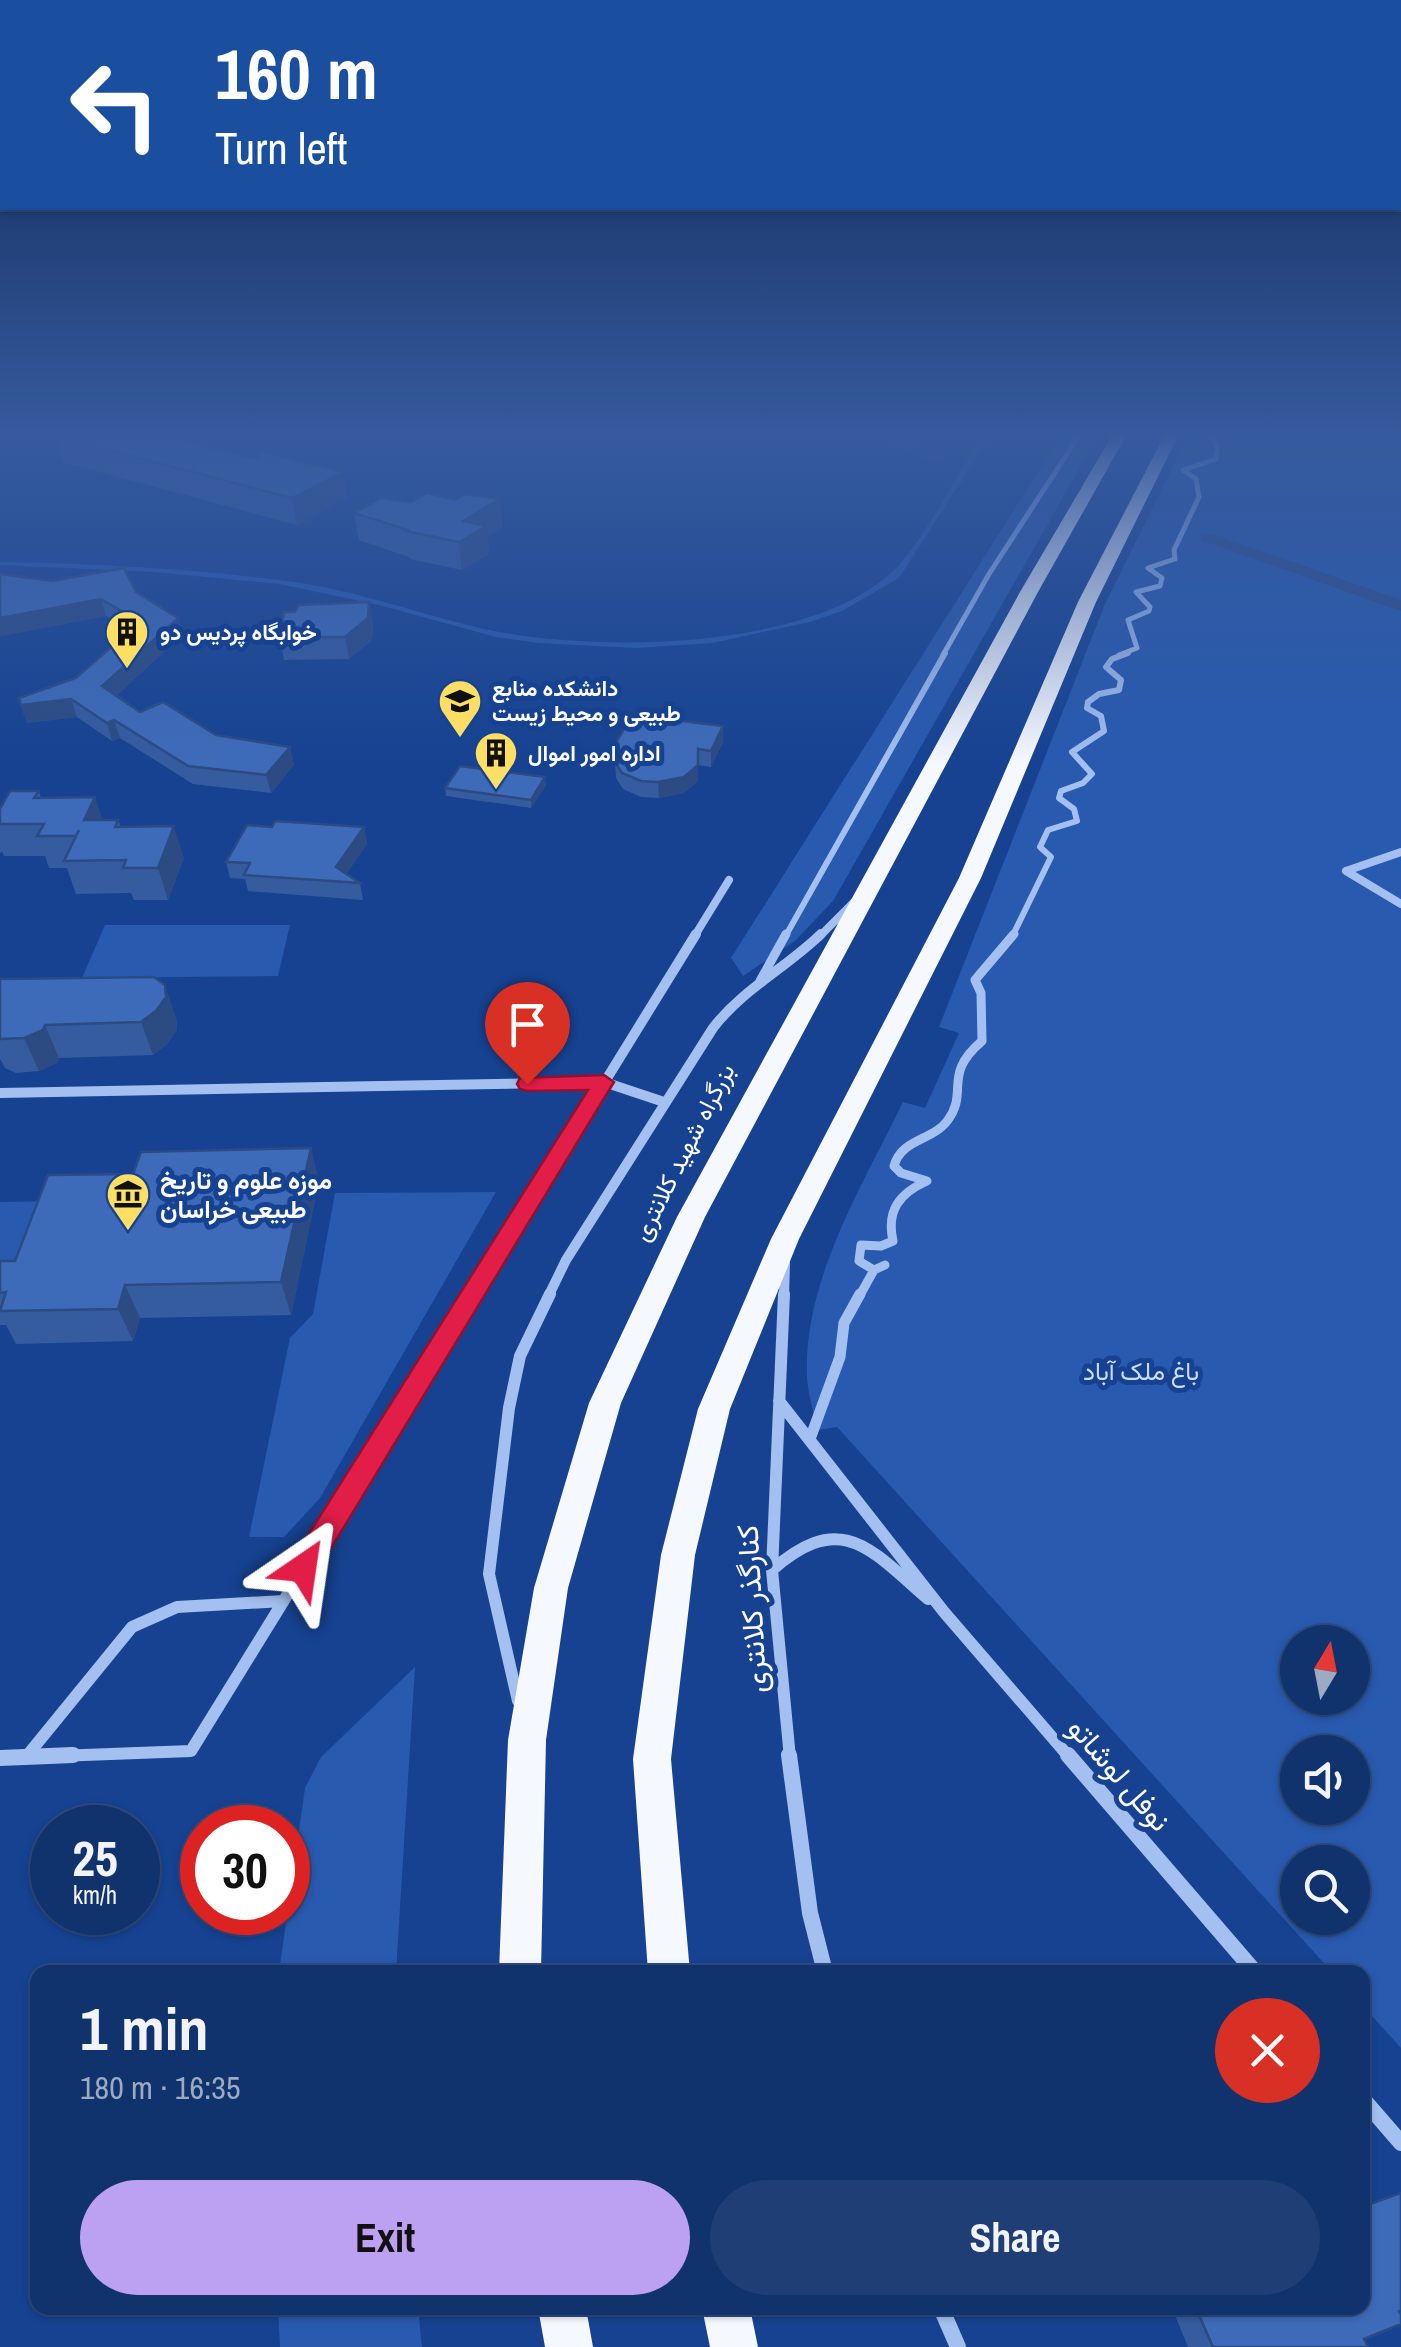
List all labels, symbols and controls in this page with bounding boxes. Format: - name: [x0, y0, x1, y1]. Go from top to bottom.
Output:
- text: 160 m: [215, 27, 378, 121]
- icon: left: [50, 40, 180, 170]
- text: Turn left: [215, 117, 347, 178]
- building icon: خوابگاه پردیس دو: [104, 609, 150, 670]
- place label: خوابگاه پردیس دو: [160, 617, 317, 648]
- place label: دانشکده منابع طبیعی و محیط زیست: [492, 673, 681, 728]
- school or university icon: دانشکده منابع طبیعی و محیط زیست: [437, 678, 483, 739]
- building icon: اداره امور اموال: [473, 730, 519, 791]
- place label: اداره امور اموال: [528, 738, 661, 768]
- pin: [485, 982, 570, 1085]
- icon: arrive: [500, 997, 555, 1052]
- street label: بزرگراه شهید کلانتری: [624, 1057, 742, 1247]
- place label: موزه علوم و تاریخ طبیعی خراسان: [160, 1163, 332, 1226]
- museum icon: موزه علوم و تاریخ طبیعی خراسان: [105, 1171, 151, 1232]
- park label: باغ ملک آباد: [1083, 1354, 1199, 1388]
- position arrow: [251, 1516, 355, 1620]
- street label: کنارگذر کلانتری: [727, 1524, 775, 1694]
- north arrow: [1280, 1625, 1370, 1715]
- map controls: [1280, 1625, 1370, 1935]
- street label: نوفل لوشاتو: [1059, 1709, 1181, 1839]
- button: sound: [1280, 1735, 1370, 1825]
- speed limit sign: 30: [180, 1805, 310, 1935]
- text: 25: [72, 1824, 118, 1892]
- button: search: [1280, 1845, 1370, 1935]
- text: km/h: [73, 1878, 117, 1912]
- text: 1 min: [80, 1988, 209, 2069]
- button: close: [1215, 1998, 1320, 2103]
- text: 180 m · 16:35: [80, 2066, 240, 2109]
- button: Exit: [80, 2180, 690, 2295]
- button: Share: [710, 2180, 1320, 2295]

